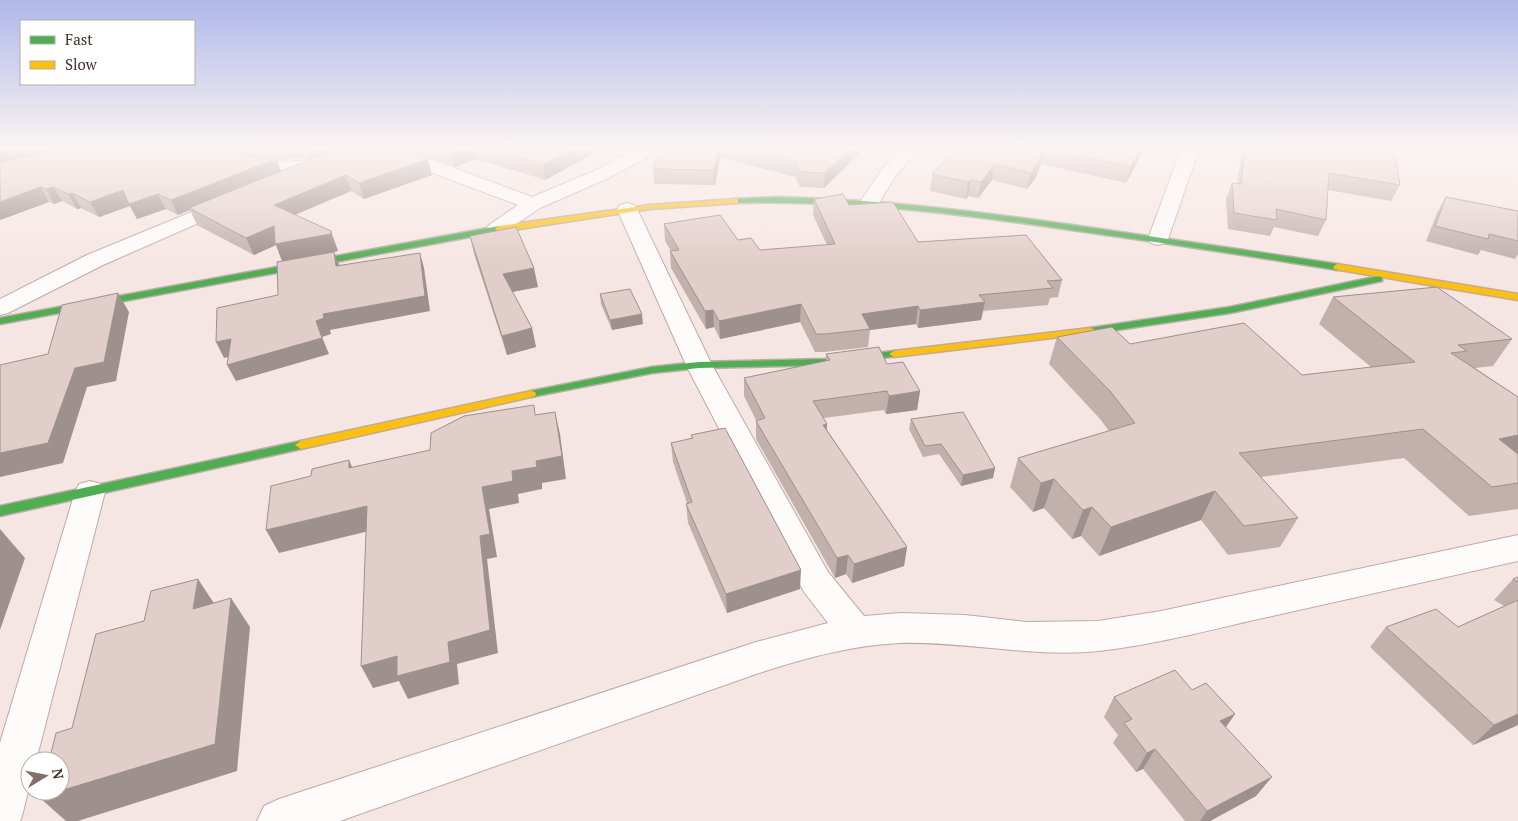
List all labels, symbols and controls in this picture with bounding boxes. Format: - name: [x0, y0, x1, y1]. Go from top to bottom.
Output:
- legend: [20, 20, 195, 85]
- text: Fast: [65, 29, 93, 49]
- text: Slow: [65, 54, 98, 74]
- north arrow: [20, 751, 70, 801]
- text: N: [48, 767, 69, 781]

